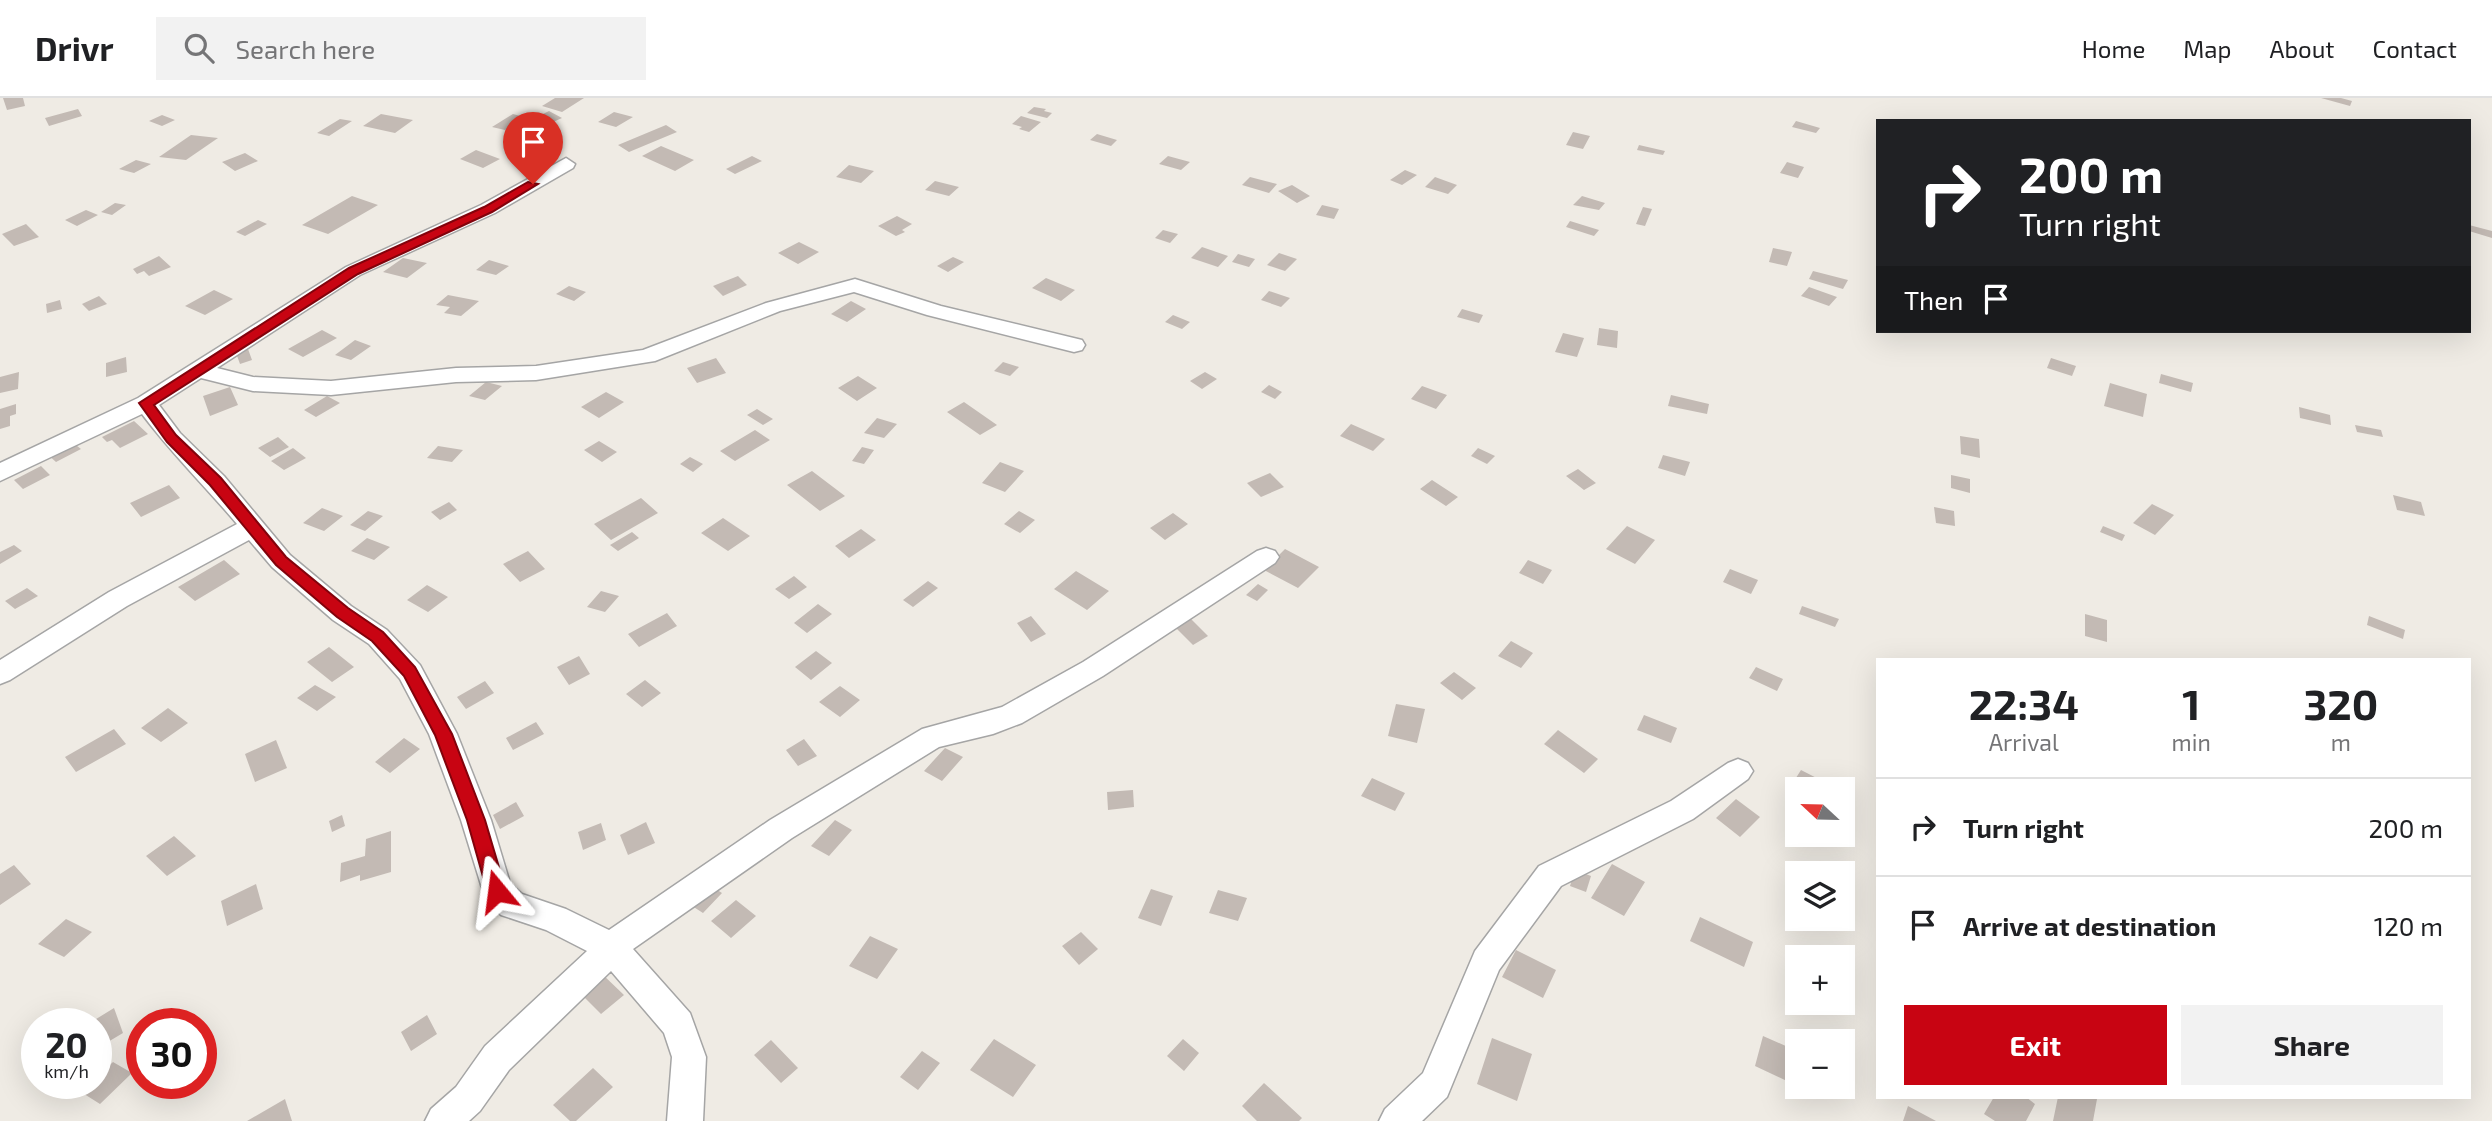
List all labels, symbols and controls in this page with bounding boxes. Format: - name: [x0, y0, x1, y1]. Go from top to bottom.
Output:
- search box: [156, 17, 646, 80]
- text: Drivr: [35, 28, 114, 68]
- icon: search: [180, 29, 218, 67]
- text: Search here: [236, 33, 375, 64]
- text: Home: [2082, 34, 2145, 63]
- text: Map: [2183, 34, 2231, 63]
- text: About: [2269, 34, 2335, 63]
- text: Contact: [2373, 34, 2457, 63]
- pin: [503, 112, 563, 184]
- icon: arrive: [514, 123, 552, 161]
- text: 200 m: [2019, 144, 2163, 203]
- icon: right: [1904, 147, 1995, 238]
- text: Turn right: [2019, 204, 2161, 242]
- icon: arrive: [1977, 280, 2015, 318]
- text: Then: [1904, 284, 1963, 315]
- text: 22:34: [1969, 678, 2079, 728]
- text: 1: [2182, 678, 2200, 728]
- text: 320: [2304, 678, 2378, 728]
- text: Arrival: [1989, 728, 2059, 756]
- text: min: [2172, 728, 2211, 756]
- text: m: [2331, 728, 2351, 756]
- north arrow: [1785, 777, 1855, 847]
- map controls: [1785, 777, 1855, 1099]
- icon: right: [1904, 808, 1942, 846]
- text: Turn right: [1963, 812, 2084, 843]
- text: 200 m: [2368, 812, 2443, 843]
- position arrow: [460, 854, 534, 928]
- button: layers: [1785, 861, 1855, 931]
- icon: arrive: [1904, 906, 1942, 944]
- text: Arrive at destination: [1963, 910, 2216, 941]
- text: 120 m: [2374, 910, 2443, 941]
- button: +: [1785, 945, 1855, 1015]
- button: Exit: [1904, 1005, 2167, 1085]
- button: Share: [2181, 1005, 2443, 1085]
- speed limit sign: 30: [126, 1008, 217, 1099]
- text: 20: [45, 1023, 88, 1065]
- button: −: [1785, 1029, 1855, 1099]
- text: km/h: [44, 1060, 89, 1082]

